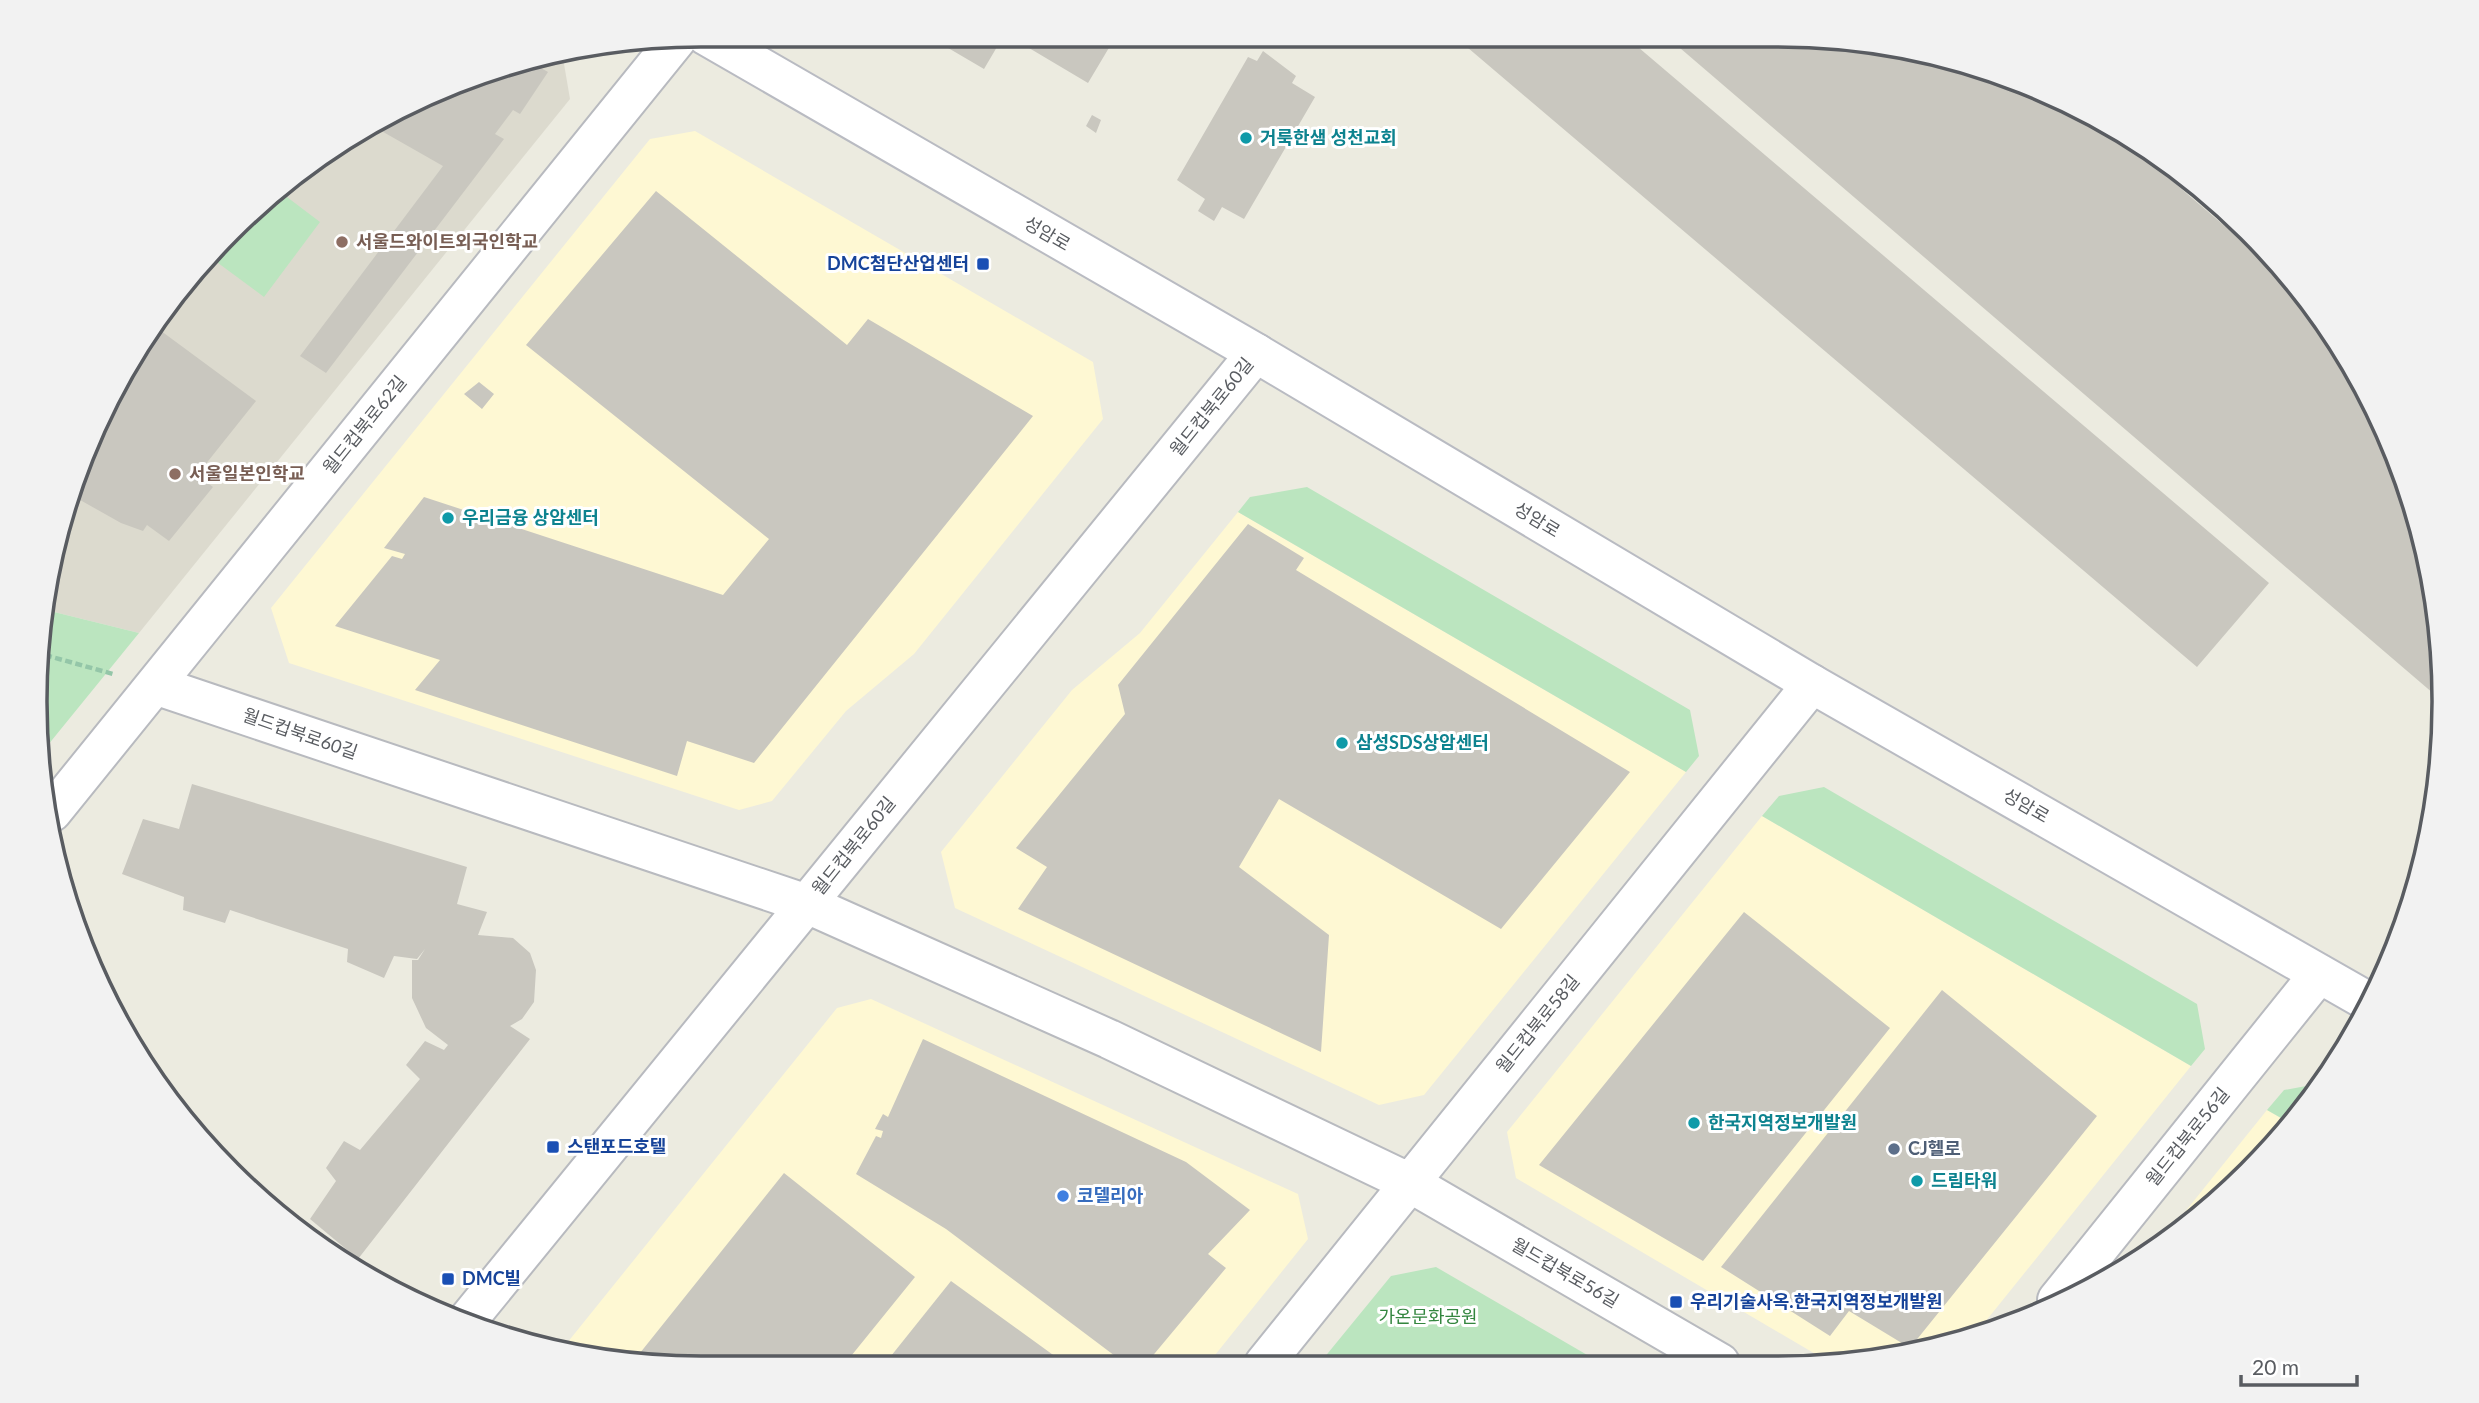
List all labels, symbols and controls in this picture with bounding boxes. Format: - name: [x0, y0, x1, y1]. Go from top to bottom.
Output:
- place label: 거룩한샘 성천교회: [1260, 126, 1397, 148]
- marker: 거룩한샘 성천교회: [1238, 130, 1254, 146]
- street label: 성암로: [1020, 211, 1075, 255]
- place label: 서울드와이트외국인학교: [356, 230, 538, 252]
- marker: 서울드와이트외국인학교: [334, 234, 350, 250]
- place label: DMC첨단산업센터: [827, 252, 969, 274]
- marker: DMC첨단산업센터: [975, 256, 991, 272]
- street label: 월드컵북로60길: [1165, 353, 1258, 460]
- street label: 월드컵북로62길: [318, 371, 411, 478]
- place label: 서울일본인학교: [189, 462, 305, 484]
- marker: 서울일본인학교: [167, 466, 183, 482]
- street label: 성암로: [1511, 497, 1564, 541]
- place label: 우리금융 상암센터: [462, 506, 599, 528]
- marker: 우리금융 상암센터: [440, 510, 456, 526]
- street label: 월드컵북로60길: [240, 703, 361, 763]
- place label: 삼성SDS상암센터: [1356, 731, 1489, 753]
- marker: 삼성SDS상암센터: [1334, 735, 1350, 751]
- street label: 성암로: [1999, 783, 2054, 827]
- street label: 월드컵북로60길: [807, 792, 900, 899]
- street label: 월드컵북로58길: [1491, 970, 1584, 1077]
- street label: 월드컵북로56길: [2141, 1083, 2234, 1190]
- place label: 한국지역정보개발원: [1708, 1111, 1857, 1133]
- marker: 한국지역정보개발원: [1686, 1115, 1702, 1131]
- place label: 스탠포드호텔: [567, 1135, 666, 1157]
- place label: CJ헬로: [1908, 1137, 1961, 1159]
- marker: 스탠포드호텔: [545, 1139, 561, 1155]
- marker: CJ헬로: [1886, 1141, 1902, 1157]
- place label: 드림타워: [1931, 1169, 1997, 1191]
- marker: 드림타워: [1909, 1173, 1925, 1189]
- place label: 코델리아: [1077, 1184, 1144, 1206]
- marker: 코델리아: [1055, 1188, 1071, 1204]
- street label: 월드컵북로56길: [1508, 1233, 1623, 1312]
- place label: DMC빌: [462, 1267, 521, 1289]
- marker: DMC빌: [440, 1271, 456, 1287]
- place label: 우리기술사옥.한국지역정보개발원: [1690, 1290, 1943, 1312]
- marker: 우리기술사옥.한국지역정보개발원: [1668, 1294, 1684, 1310]
- park label: 가온문화공원: [1378, 1305, 1478, 1327]
- scale bar: [2241, 1344, 2356, 1388]
- text: 20 m: [2252, 1354, 2299, 1379]

